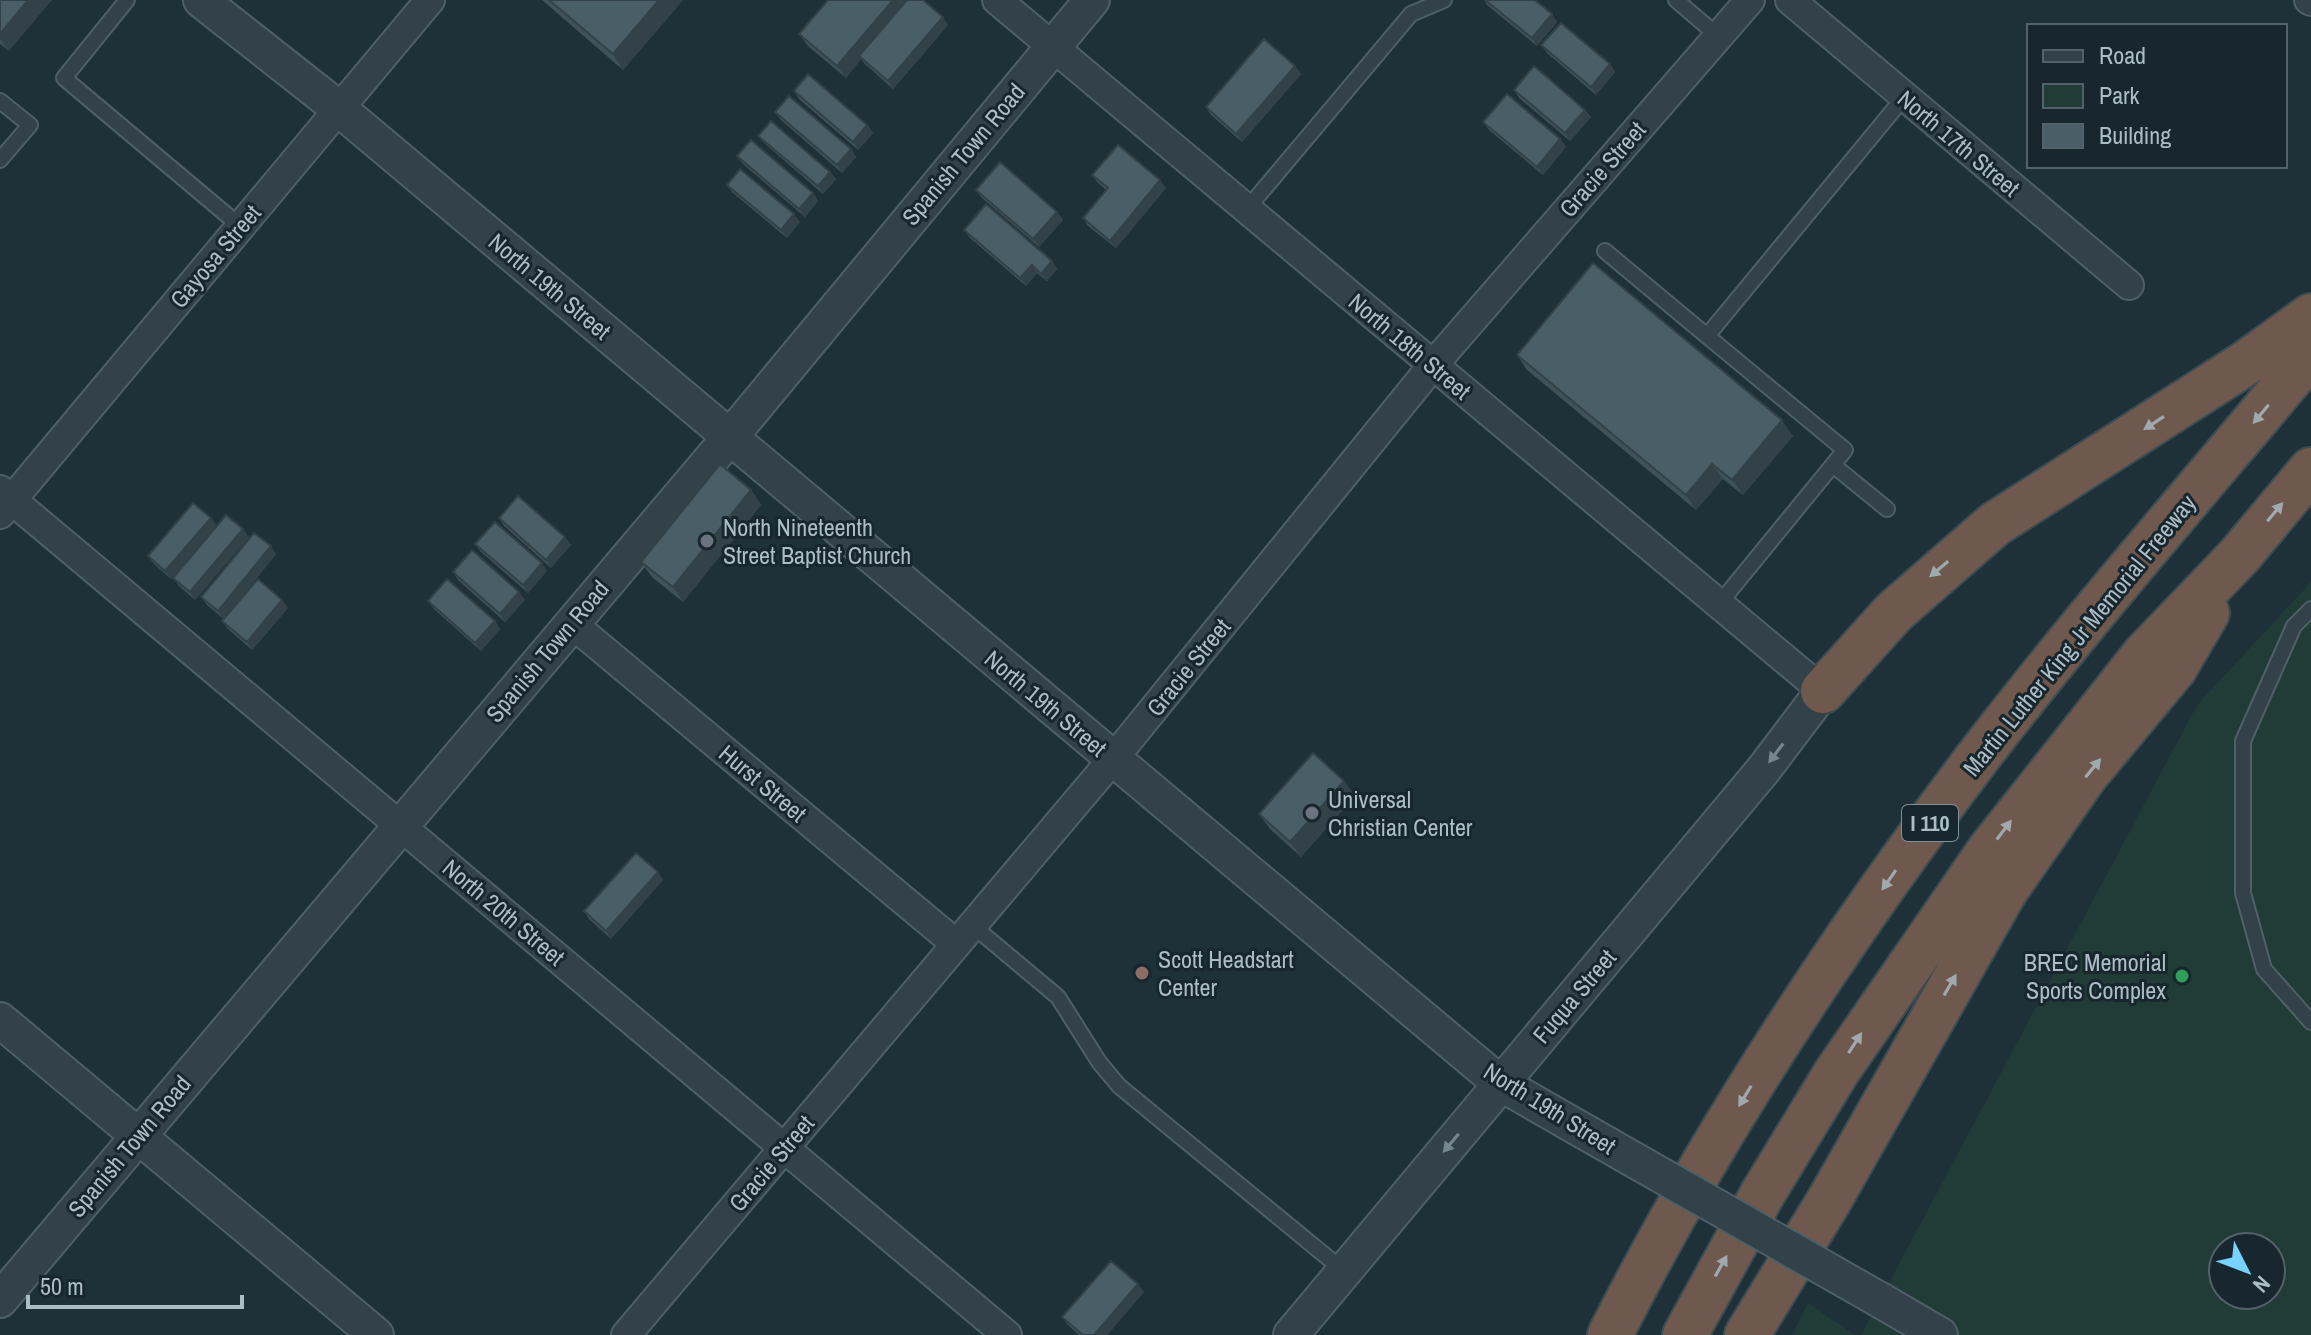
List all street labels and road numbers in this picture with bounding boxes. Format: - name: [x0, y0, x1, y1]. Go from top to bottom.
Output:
- street label: Spanish Town Road: [894, 76, 1032, 232]
- street label: North 17th Street: [1891, 83, 2027, 204]
- street label: Gracie Street: [1552, 114, 1653, 224]
- street label: Gayosa Street: [162, 197, 268, 314]
- street label: North 19th Street: [482, 226, 618, 347]
- street label: North 18th Street: [1342, 286, 1478, 407]
- street label: Martin Luther King Jr Memorial Freeway: [1955, 488, 2203, 782]
- street label: Spanish Town Road: [478, 573, 616, 729]
- street label: Gracie Street: [1139, 611, 1238, 723]
- street label: North 19th Street: [978, 643, 1114, 764]
- street label: Hurst Street: [712, 737, 814, 829]
- road number: I 110: [1902, 805, 1958, 841]
- street label: North 20th Street: [436, 852, 572, 973]
- street label: Fuqua Street: [1525, 942, 1623, 1050]
- street label: North 19th Street: [1478, 1055, 1622, 1162]
- street label: Spanish Town Road: [60, 1068, 198, 1224]
- street label: Gracie Street: [721, 1107, 821, 1218]

